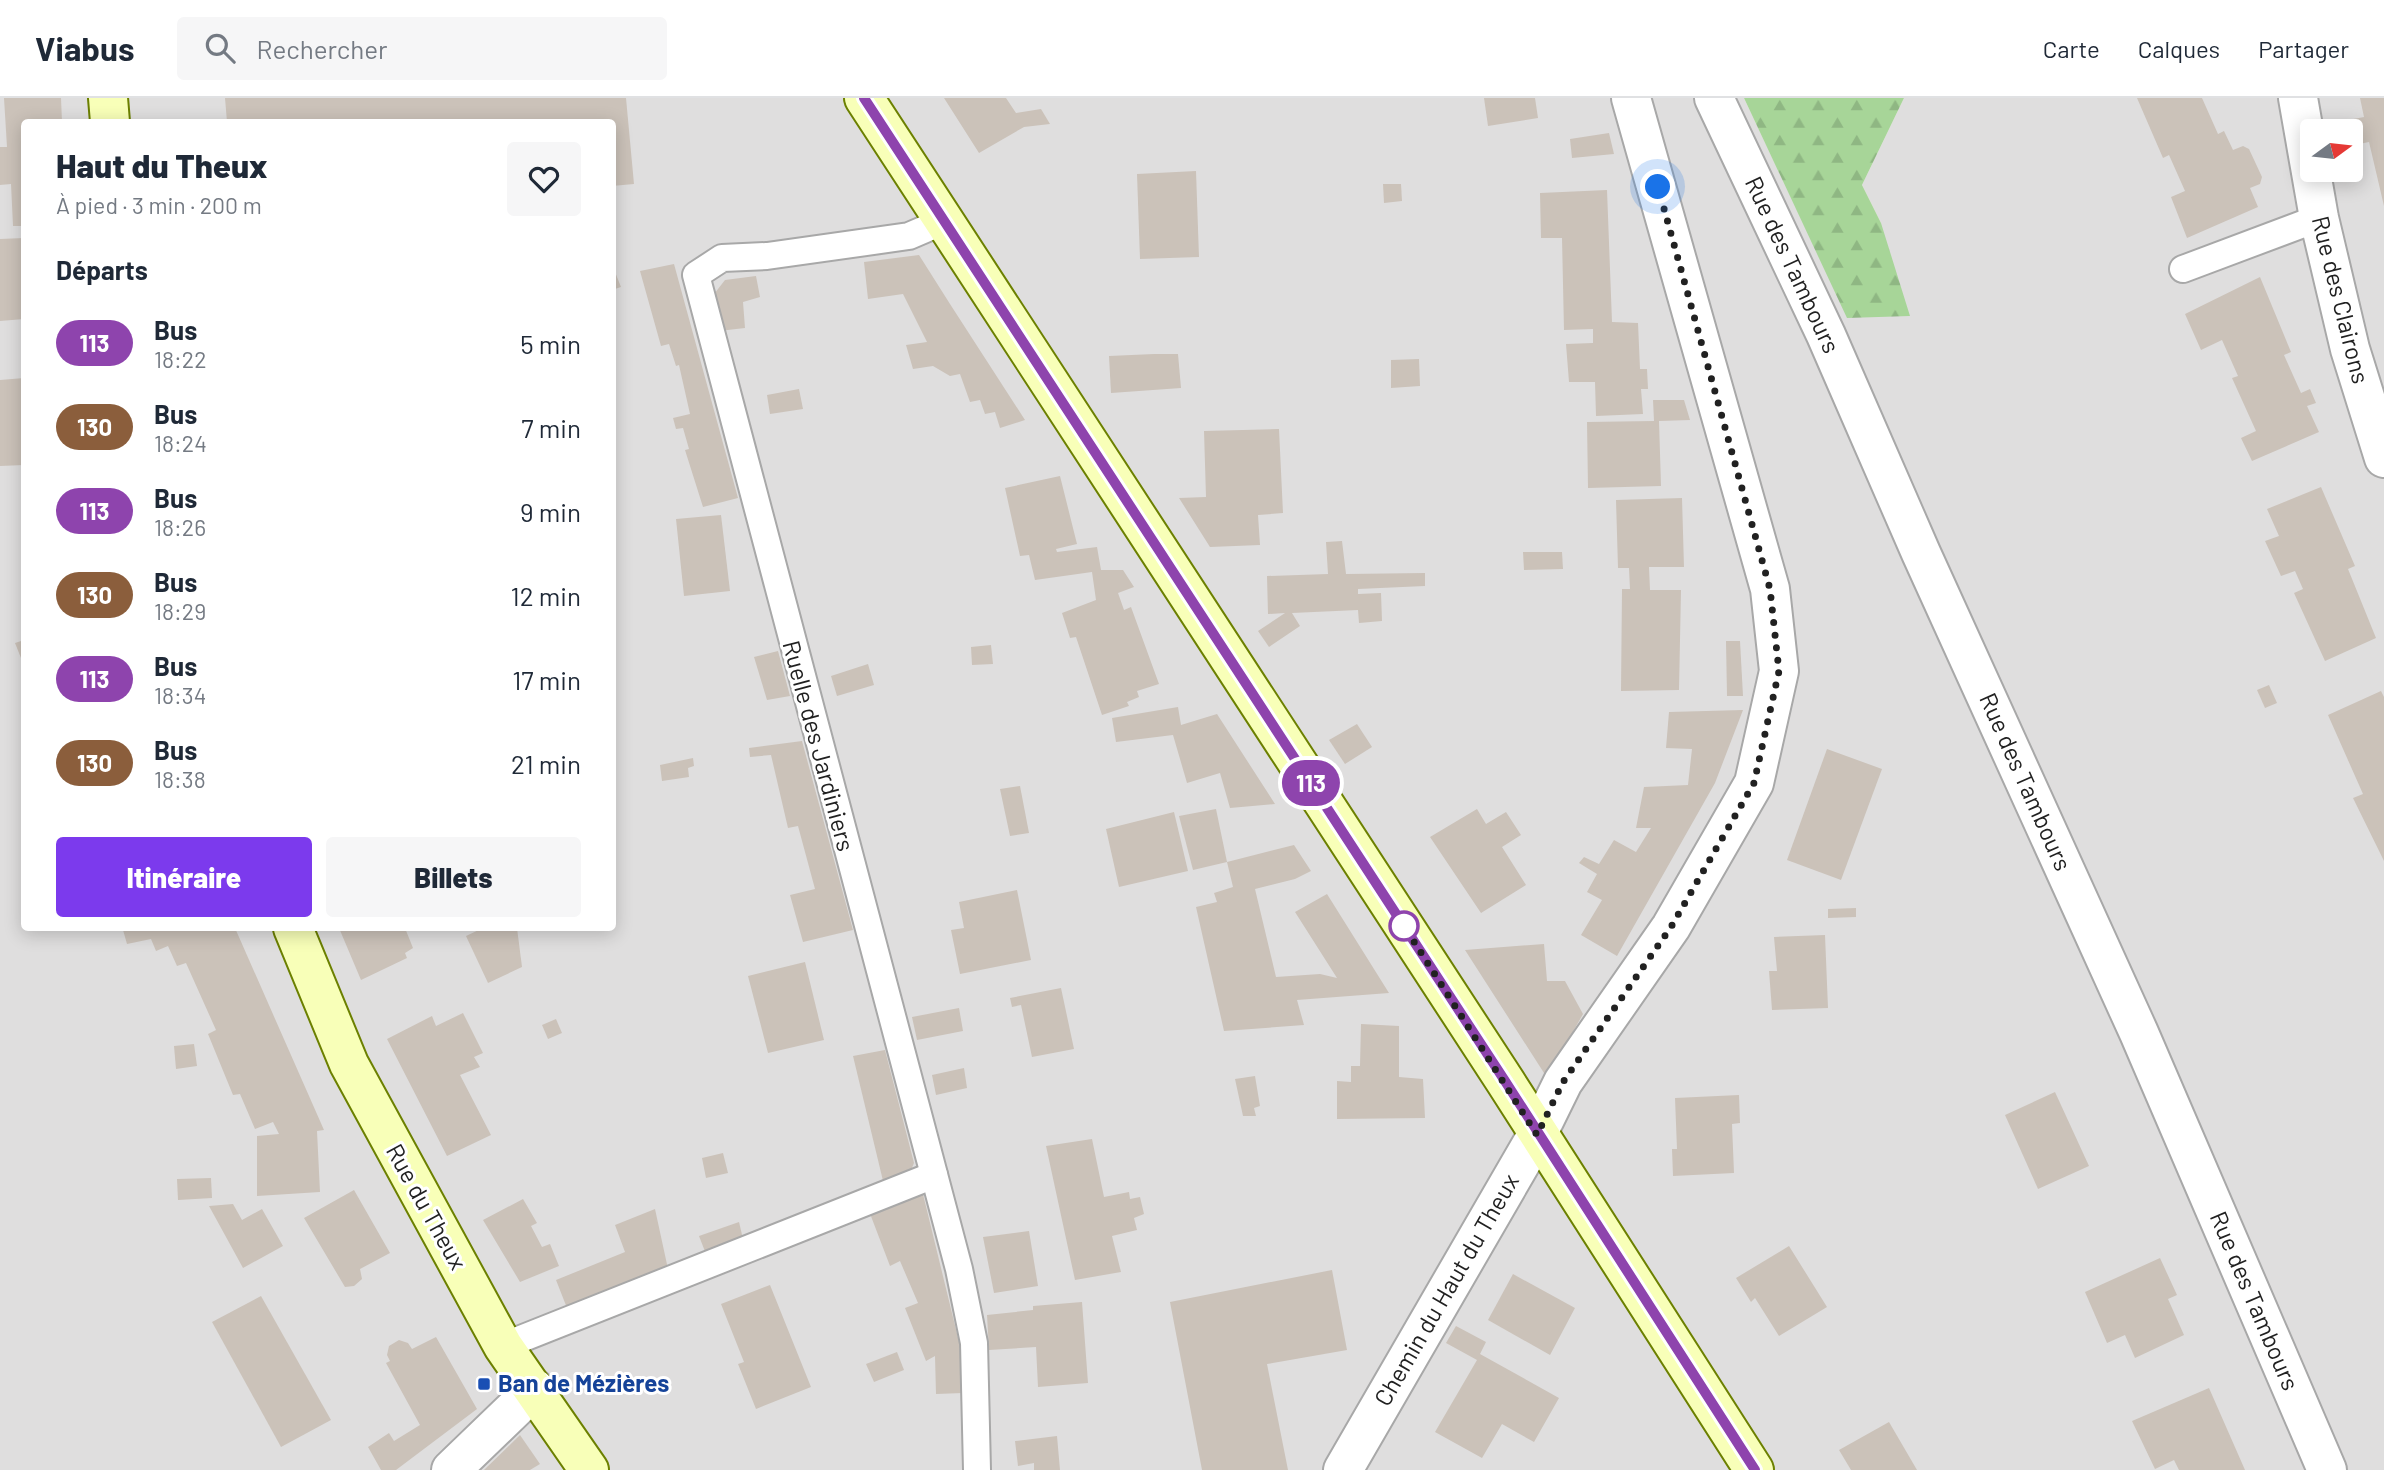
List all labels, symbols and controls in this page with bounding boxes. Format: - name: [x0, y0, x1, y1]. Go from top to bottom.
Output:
- search box: [177, 17, 667, 80]
- text: Viabus: [35, 28, 135, 68]
- icon: search: [201, 29, 239, 67]
- text: Rechercher: [257, 33, 388, 64]
- text: Carte: [2043, 34, 2100, 63]
- text: Calques: [2138, 34, 2220, 63]
- text: Partager: [2258, 34, 2349, 63]
- north arrow: [2300, 119, 2362, 182]
- map controls: [2300, 119, 2363, 182]
- button: heart: [507, 142, 581, 216]
- text: Haut du Theux: [56, 145, 267, 185]
- your location: [1640, 169, 1675, 204]
- street label: Rue des Tambours: [1740, 171, 1847, 357]
- text: À pied · 3 min · 200 m: [56, 191, 262, 219]
- street label: Rue des Clairons: [2307, 213, 2376, 387]
- text: Départs: [56, 254, 148, 285]
- text: Bus: [154, 314, 197, 345]
- text: 113: [79, 328, 110, 357]
- text: 5 min: [520, 328, 581, 359]
- text: 18:22: [154, 345, 207, 373]
- text: Bus: [154, 398, 197, 429]
- text: 130: [77, 412, 112, 441]
- text: 7 min: [521, 412, 581, 443]
- text: 18:24: [154, 429, 207, 457]
- text: Bus: [154, 482, 197, 513]
- text: 113: [79, 496, 110, 525]
- text: 9 min: [520, 496, 581, 527]
- text: 18:26: [154, 513, 206, 541]
- text: Bus: [154, 566, 197, 597]
- text: 130: [77, 580, 112, 609]
- text: 12 min: [511, 580, 581, 611]
- text: 18:29: [154, 597, 206, 625]
- street label: Ruelle des Jardiniers: [777, 637, 862, 854]
- text: Bus: [154, 650, 197, 681]
- text: 113: [79, 664, 110, 693]
- text: 17 min: [512, 664, 581, 695]
- text: 18:34: [154, 681, 206, 709]
- street label: Rue des Tambours: [1974, 688, 2079, 875]
- text: Bus: [154, 734, 197, 765]
- text: 130: [77, 748, 112, 777]
- text: 21 min: [511, 748, 581, 779]
- line badge: 113: [1271, 760, 1351, 806]
- text: 18:38: [154, 765, 206, 793]
- text: 113: [1296, 768, 1326, 797]
- button: Itinéraire: [56, 837, 312, 917]
- button: Billets: [326, 837, 581, 917]
- unlabelled marker: [1389, 911, 1419, 941]
- street label: Rue du Theux: [381, 1138, 474, 1274]
- street label: Chemin du Haut du Theux: [1367, 1168, 1524, 1410]
- street label: Rue des Tambours: [2205, 1207, 2306, 1394]
- place label: Ban de Mézières: [498, 1368, 669, 1397]
- marker: Ban de Mézières: [476, 1376, 492, 1392]

